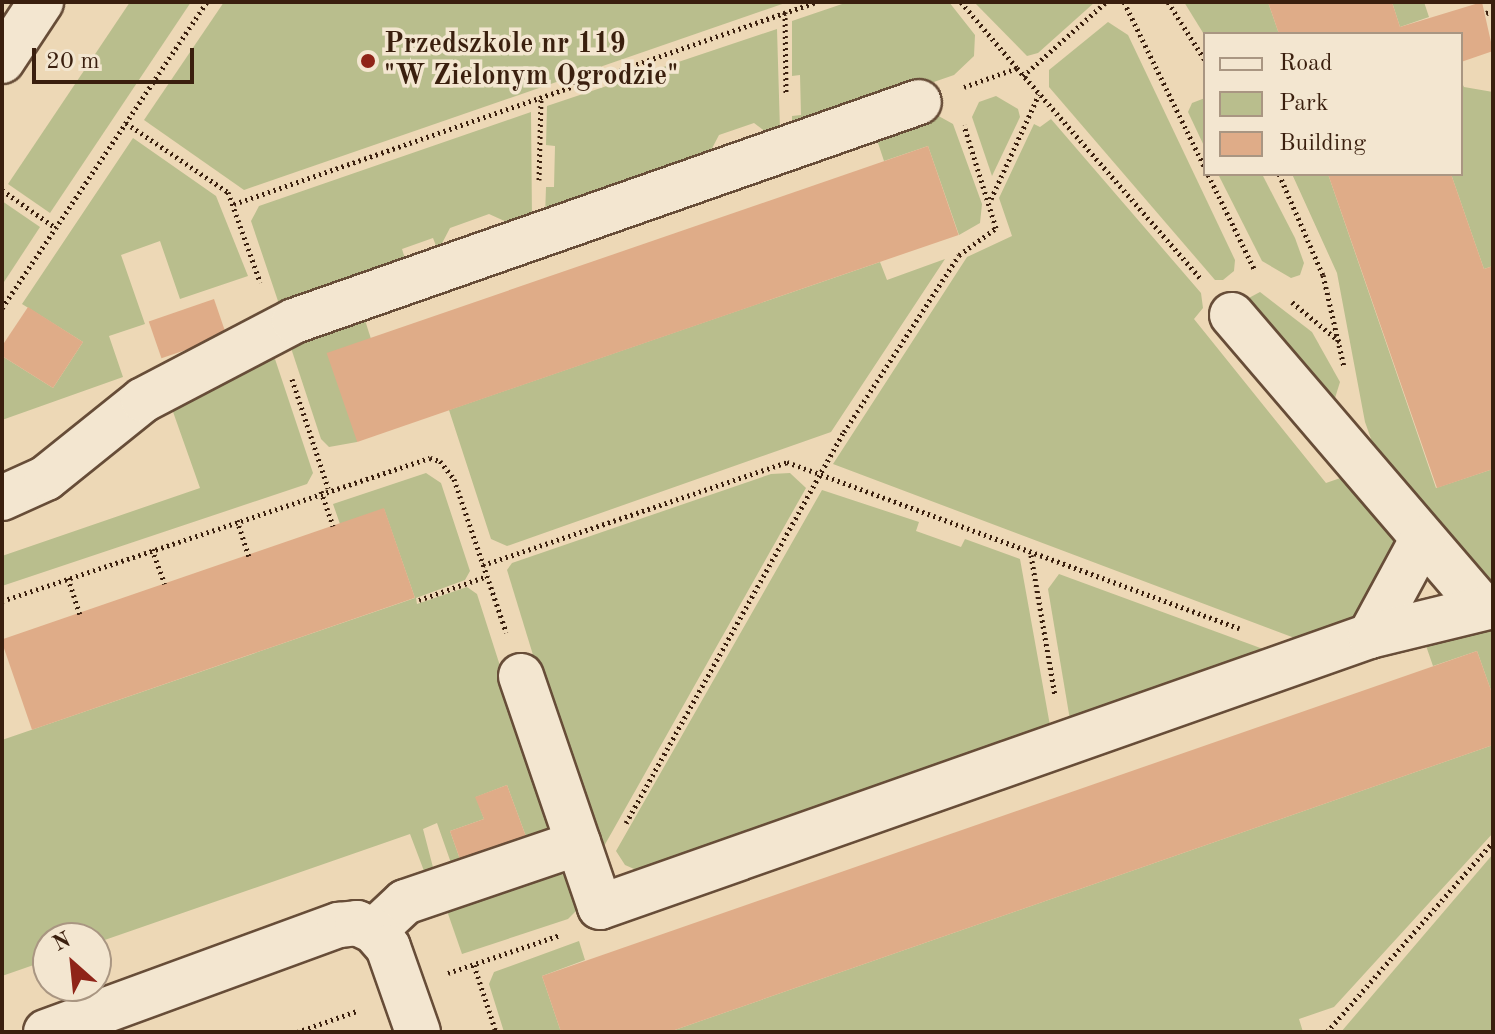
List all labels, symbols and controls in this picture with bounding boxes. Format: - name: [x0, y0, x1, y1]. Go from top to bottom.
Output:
- place label: Przedszkole nr 119 "W Zielonym Ogrodzie": [384, 28, 678, 94]
- scale bar: [36, 32, 198, 82]
- legend: [1203, 32, 1463, 176]
- text: 20 m: [46, 50, 100, 74]
- marker: Przedszkole nr 119 "W Zielonym Ogrodzie": [359, 52, 377, 70]
- text: Road: [1279, 52, 1332, 76]
- text: Park: [1279, 92, 1328, 116]
- text: Building: [1279, 132, 1366, 156]
- north arrow: [32, 922, 112, 1002]
- text: N: [50, 929, 74, 956]

